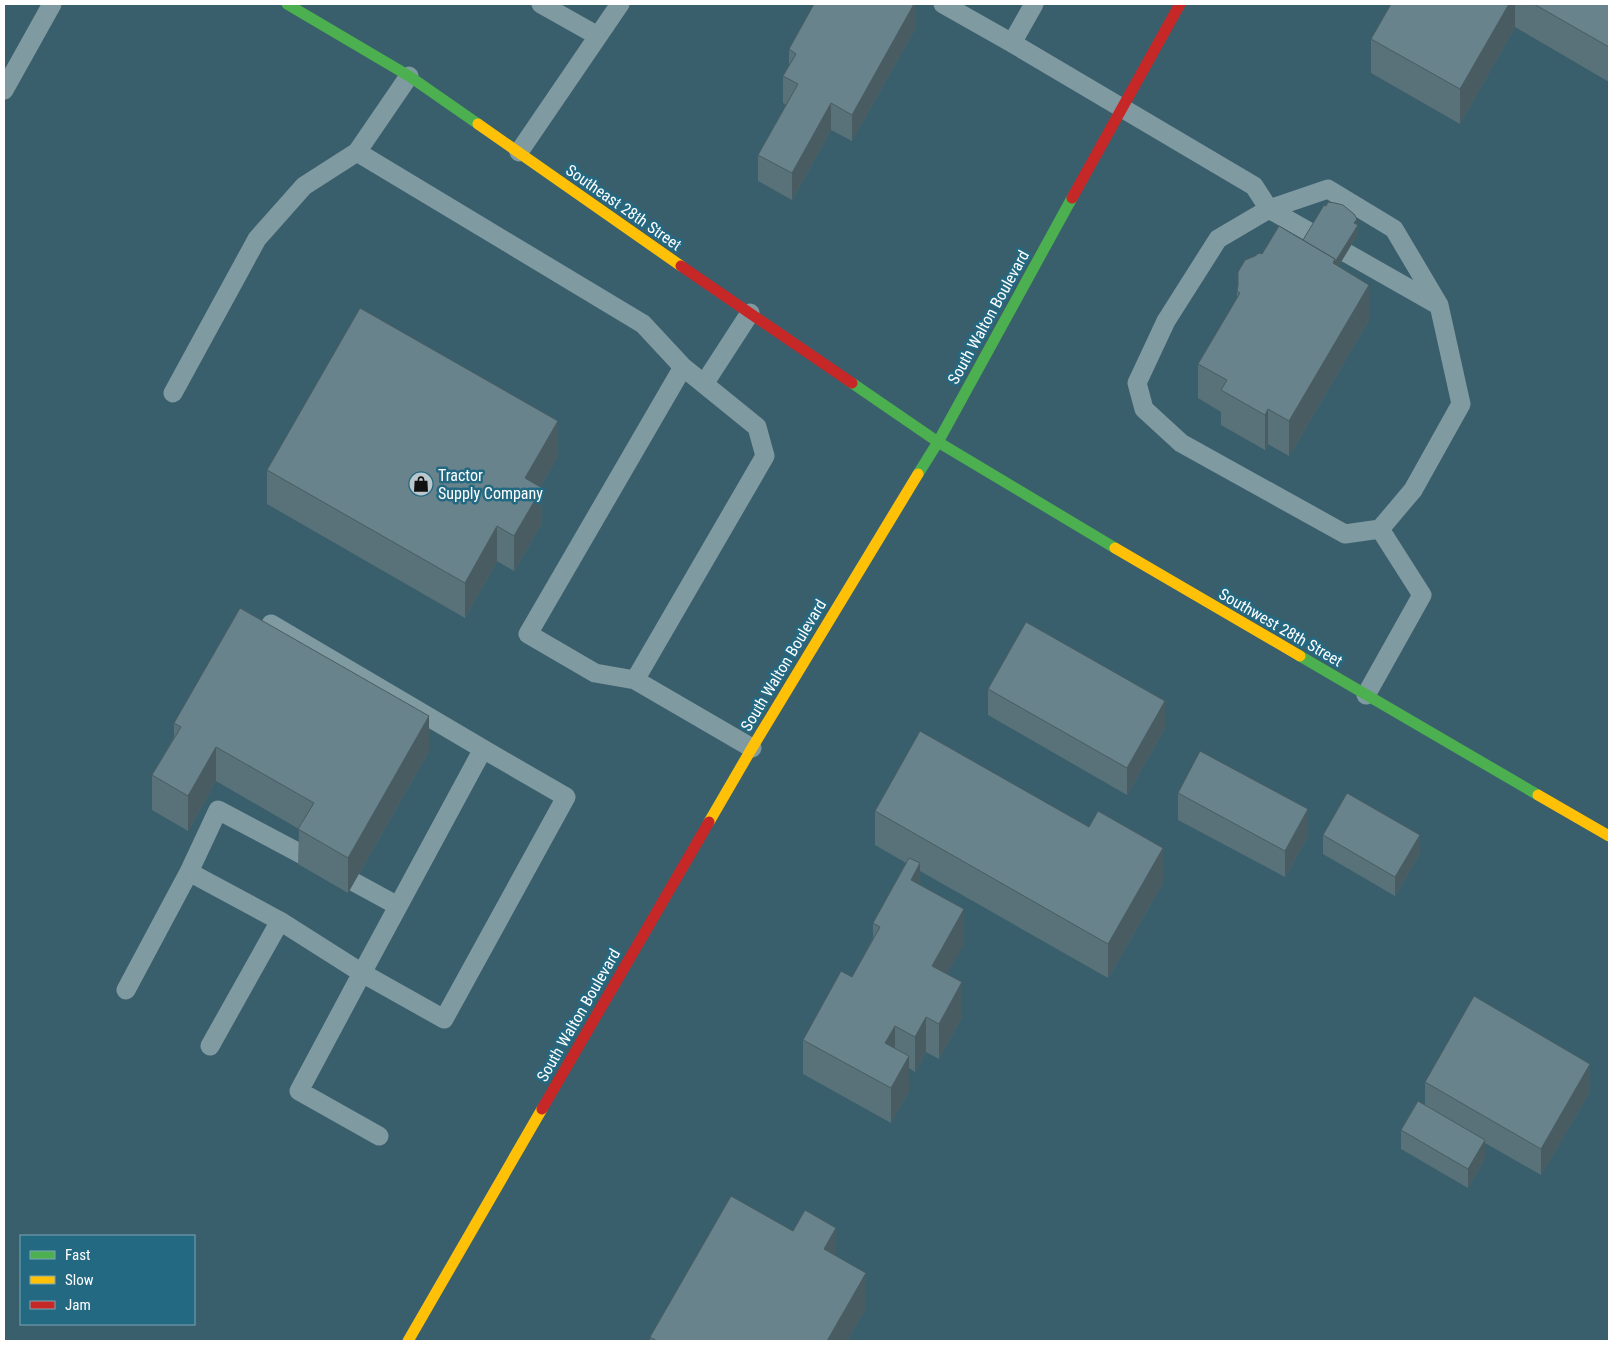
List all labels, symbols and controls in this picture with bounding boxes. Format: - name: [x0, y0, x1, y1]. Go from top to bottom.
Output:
- street label: Southeast 28th Street: [562, 160, 685, 255]
- street label: South Walton Boulevard: [944, 247, 1033, 387]
- place label: Tractor Supply Company: [438, 466, 543, 503]
- shop icon: Tractor Supply Company: [408, 471, 434, 497]
- street label: Southwest 28th Street: [1216, 584, 1346, 671]
- street label: South Walton Boulevard: [737, 596, 830, 734]
- street label: South Walton Boulevard: [533, 945, 624, 1085]
- legend: [20, 1235, 195, 1325]
- text: Fast: [65, 1246, 90, 1264]
- text: Slow: [65, 1271, 94, 1289]
- text: Jam: [65, 1296, 91, 1314]

